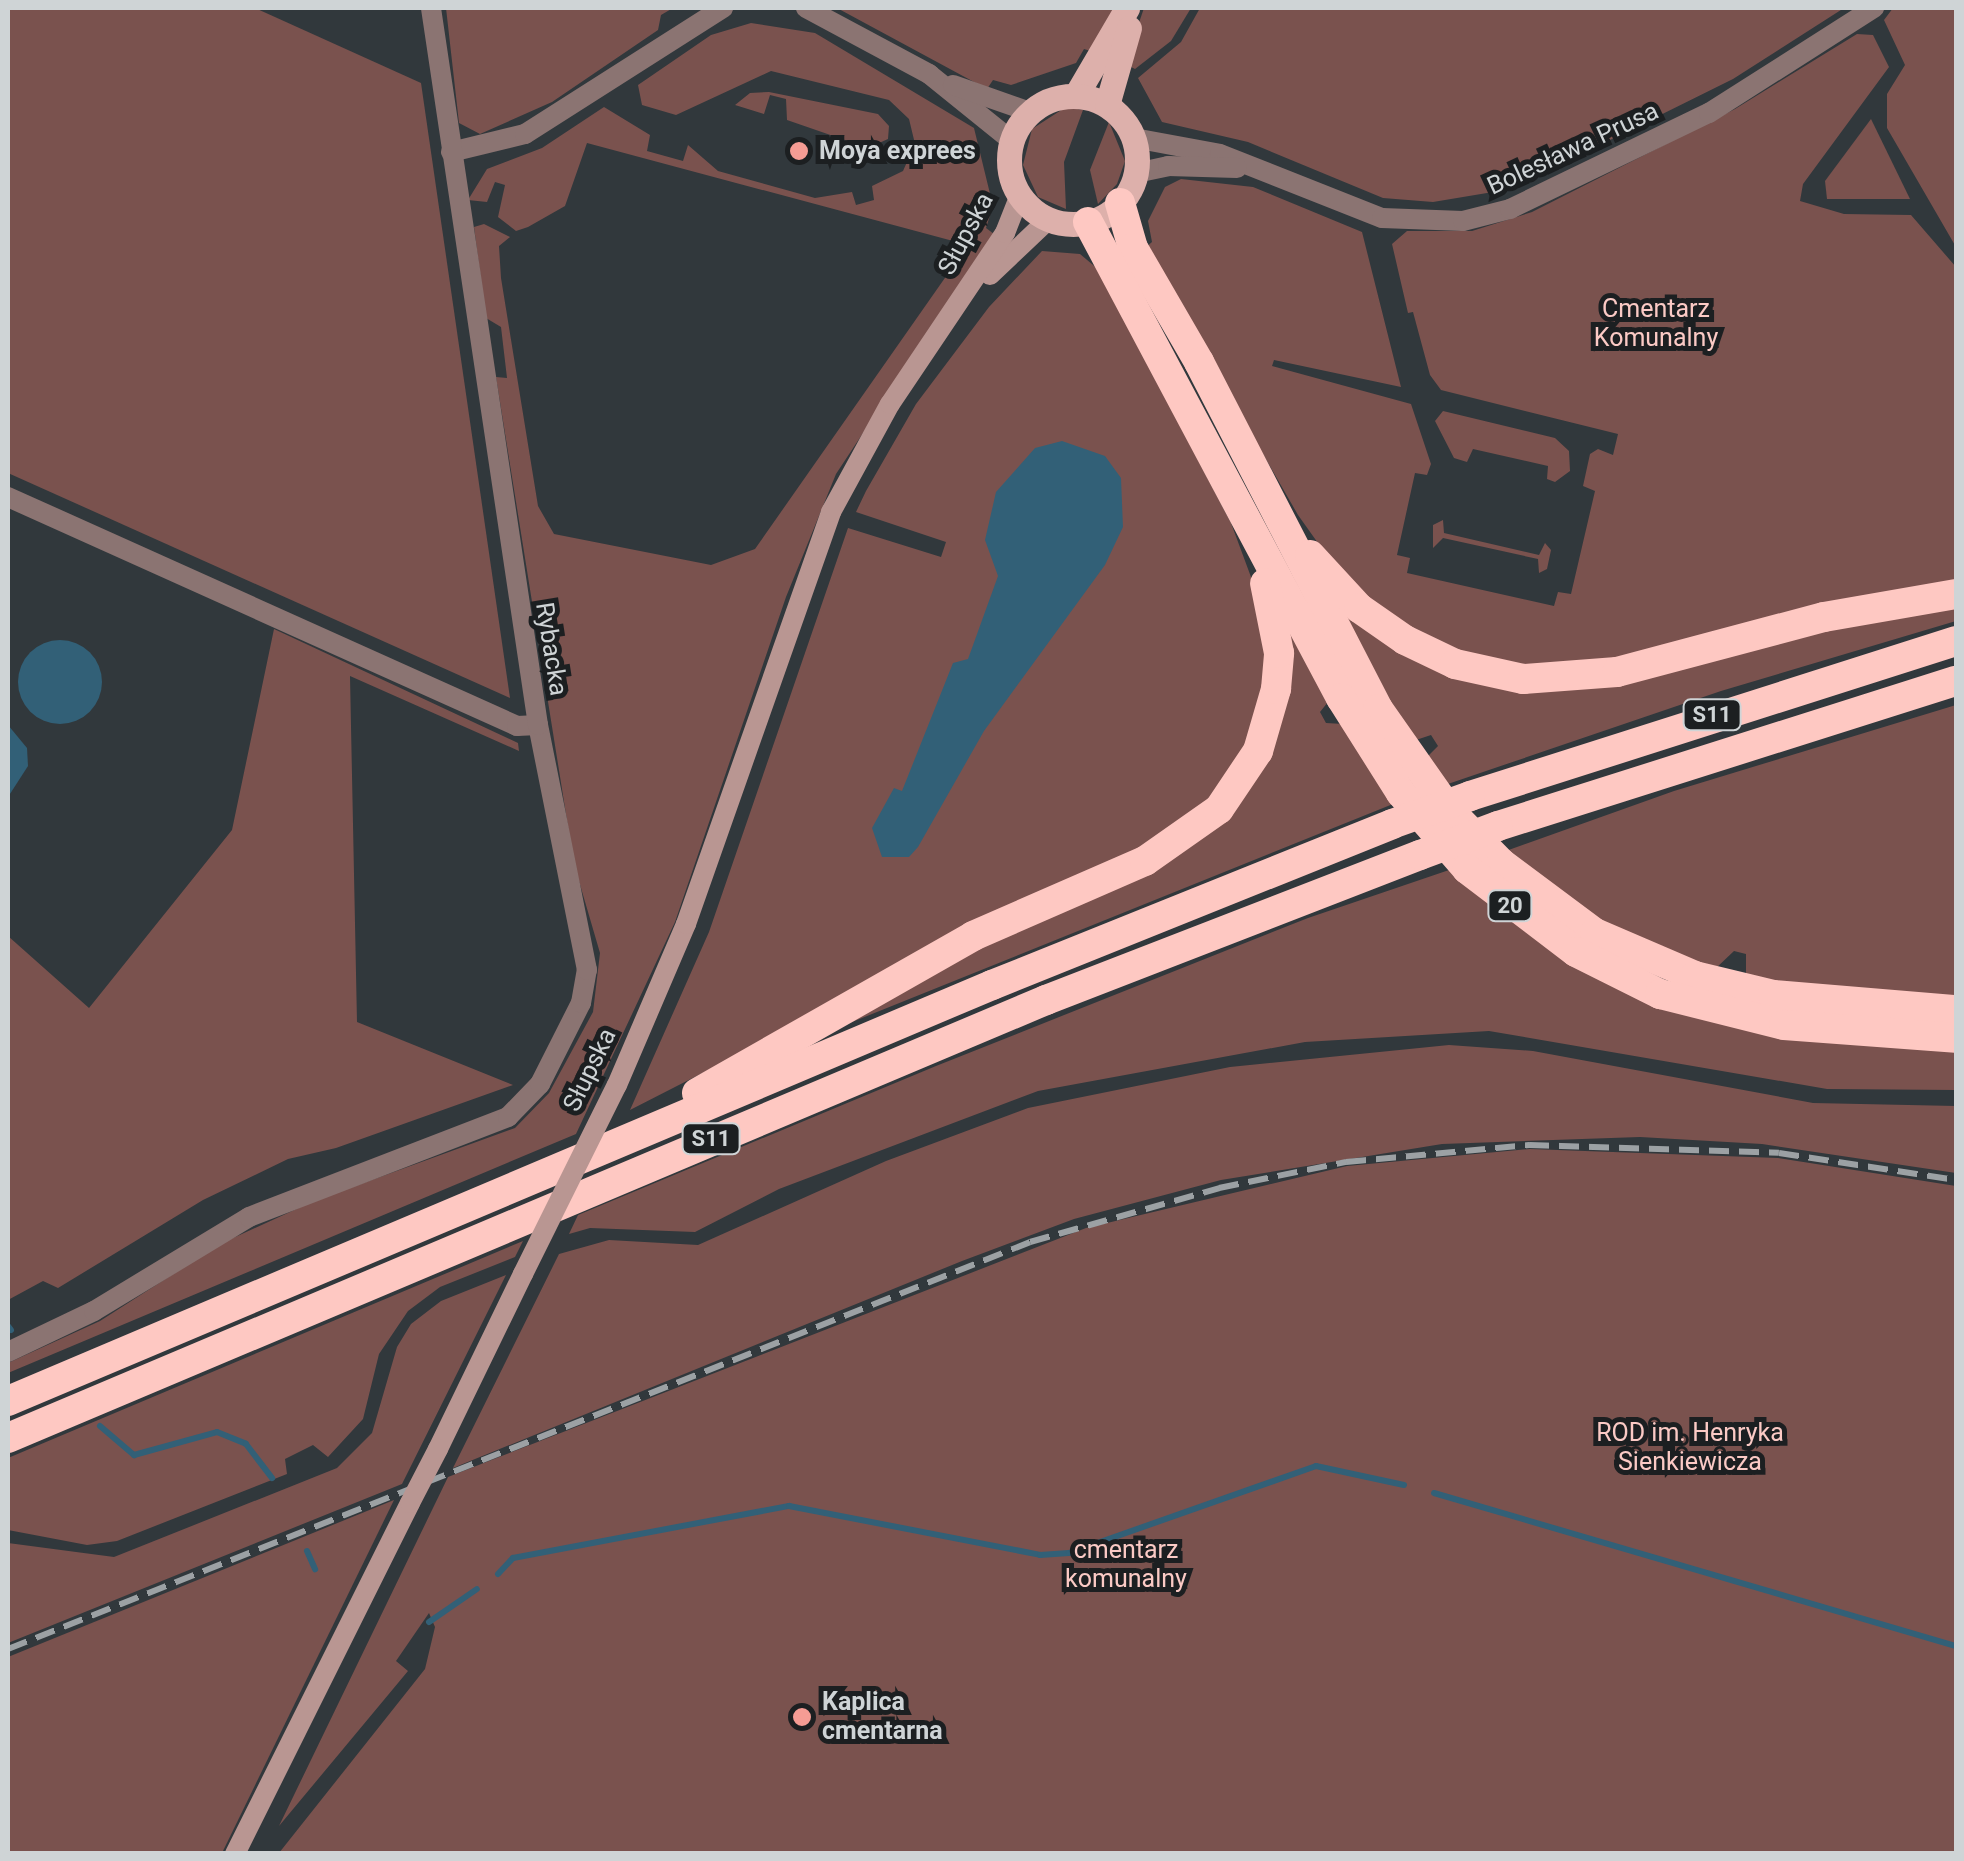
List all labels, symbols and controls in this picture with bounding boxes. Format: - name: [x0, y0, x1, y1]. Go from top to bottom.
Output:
- street label: Bolesława Prusa: [1483, 96, 1663, 202]
- place label: Moya exprees: [819, 136, 976, 166]
- marker: Moya exprees: [788, 140, 810, 162]
- street label: Słupska: [932, 188, 1000, 280]
- park label: Cmentarz Komunalny: [1594, 295, 1718, 354]
- street label: Rybacka: [529, 600, 573, 698]
- road number: S11: [1682, 698, 1742, 732]
- road number: 20: [1485, 889, 1535, 923]
- street label: Słupska: [557, 1024, 623, 1116]
- road number: S11: [681, 1122, 741, 1156]
- park label: ROD im. Henryka Sienkiewicza: [1596, 1419, 1784, 1478]
- park label: cmentarz komunalny: [1065, 1536, 1187, 1595]
- place label: Kaplica cmentarna: [822, 1688, 943, 1747]
- marker: Kaplica cmentarna: [791, 1706, 813, 1728]

